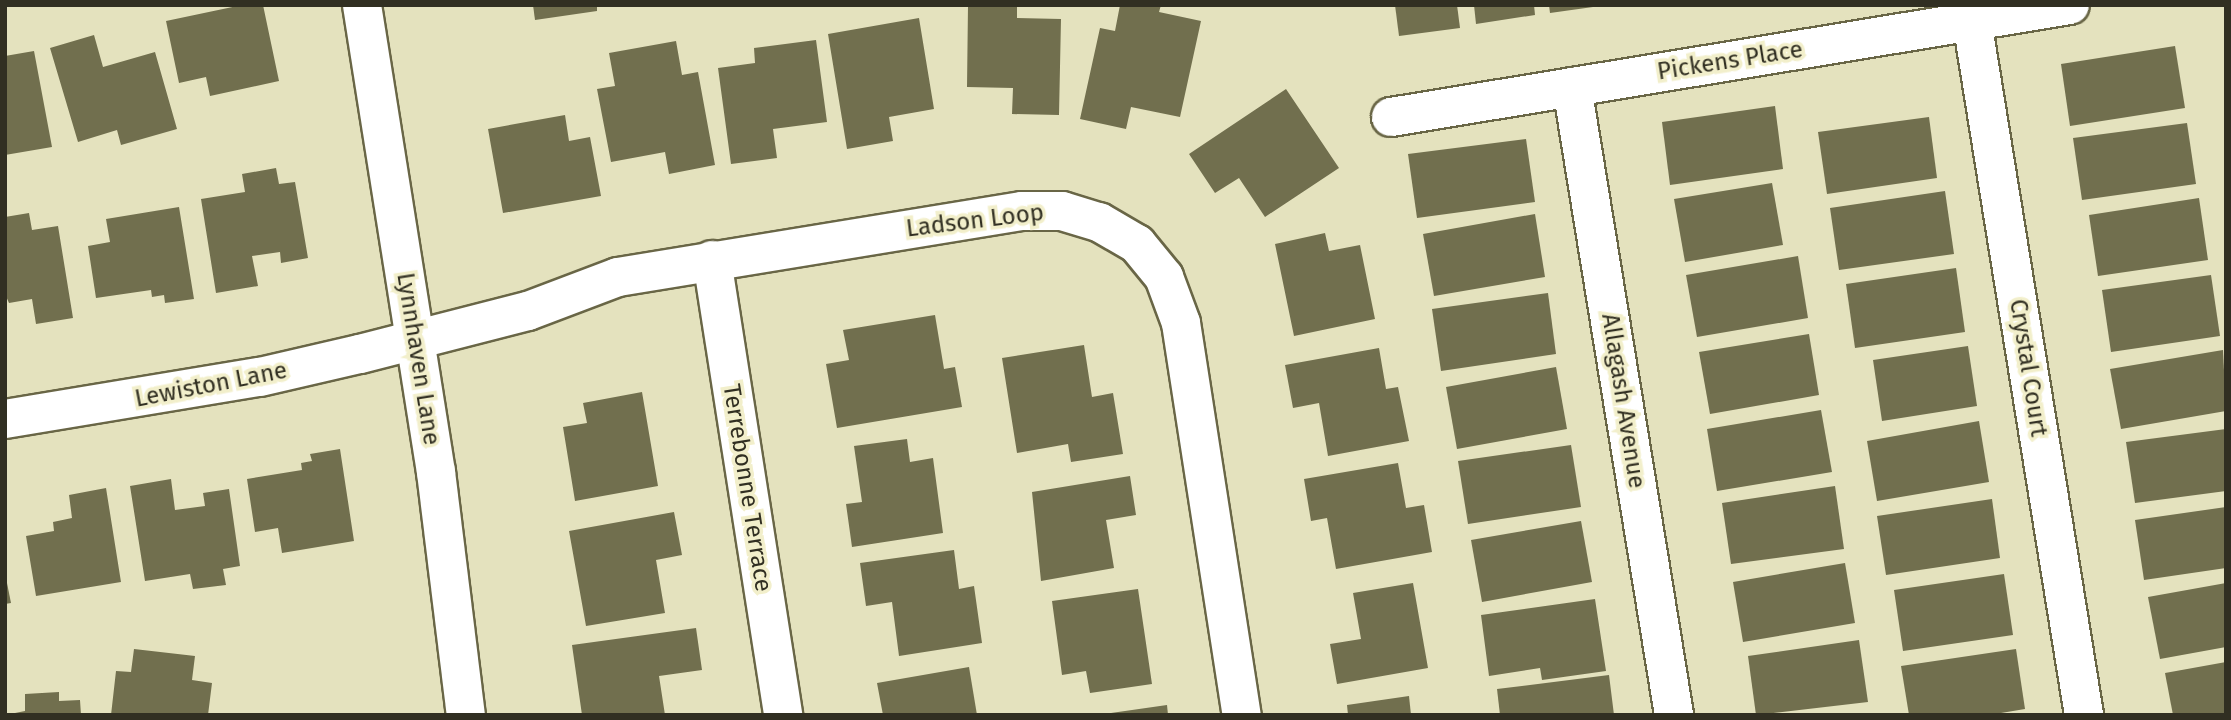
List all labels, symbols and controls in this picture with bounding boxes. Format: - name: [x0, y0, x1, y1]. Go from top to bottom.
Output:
- street label: Pickens Place: [1655, 35, 1805, 87]
- street label: Ladson Loop: [905, 198, 1045, 244]
- street label: Lynnhaven Lane: [390, 271, 446, 447]
- street label: Crystal Court: [2003, 297, 2053, 439]
- street label: Allagash Avenue: [1595, 312, 1651, 490]
- street label: Lewiston Lane: [133, 356, 289, 414]
- street label: Terrebonne Terrace: [716, 382, 778, 594]

